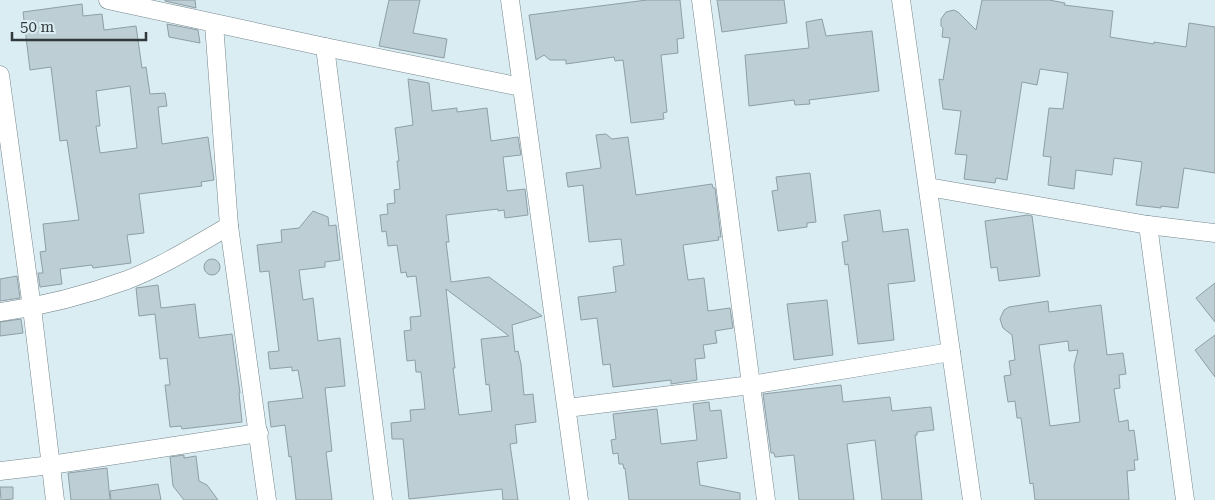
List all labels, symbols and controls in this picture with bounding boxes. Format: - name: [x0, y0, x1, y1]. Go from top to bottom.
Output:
- scale bar: [12, 10, 146, 42]
- text: 50 m: [20, 18, 55, 36]

